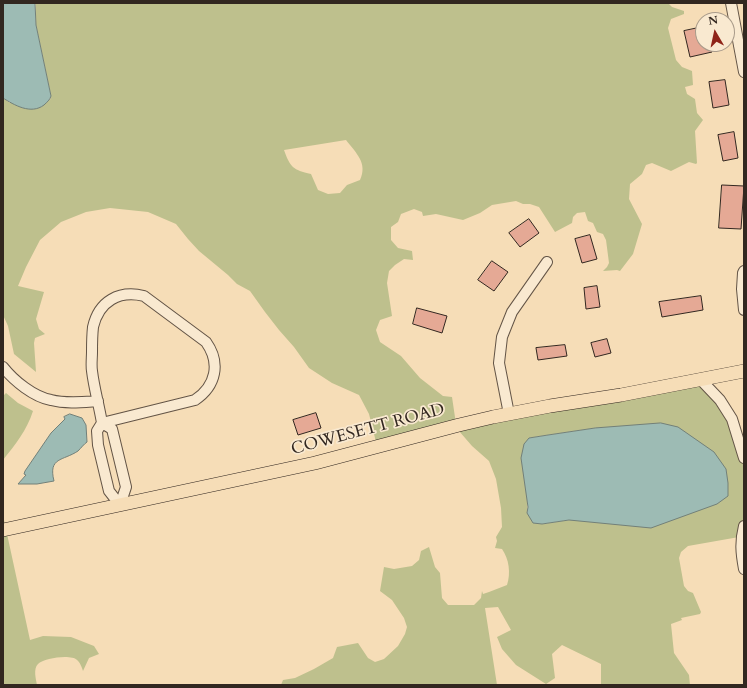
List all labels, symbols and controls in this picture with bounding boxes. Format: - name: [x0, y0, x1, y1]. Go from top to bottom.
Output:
- north arrow: [695, 12, 735, 52]
- text: N: [707, 12, 719, 29]
- street label: COWESETT ROAD: [289, 400, 447, 460]

